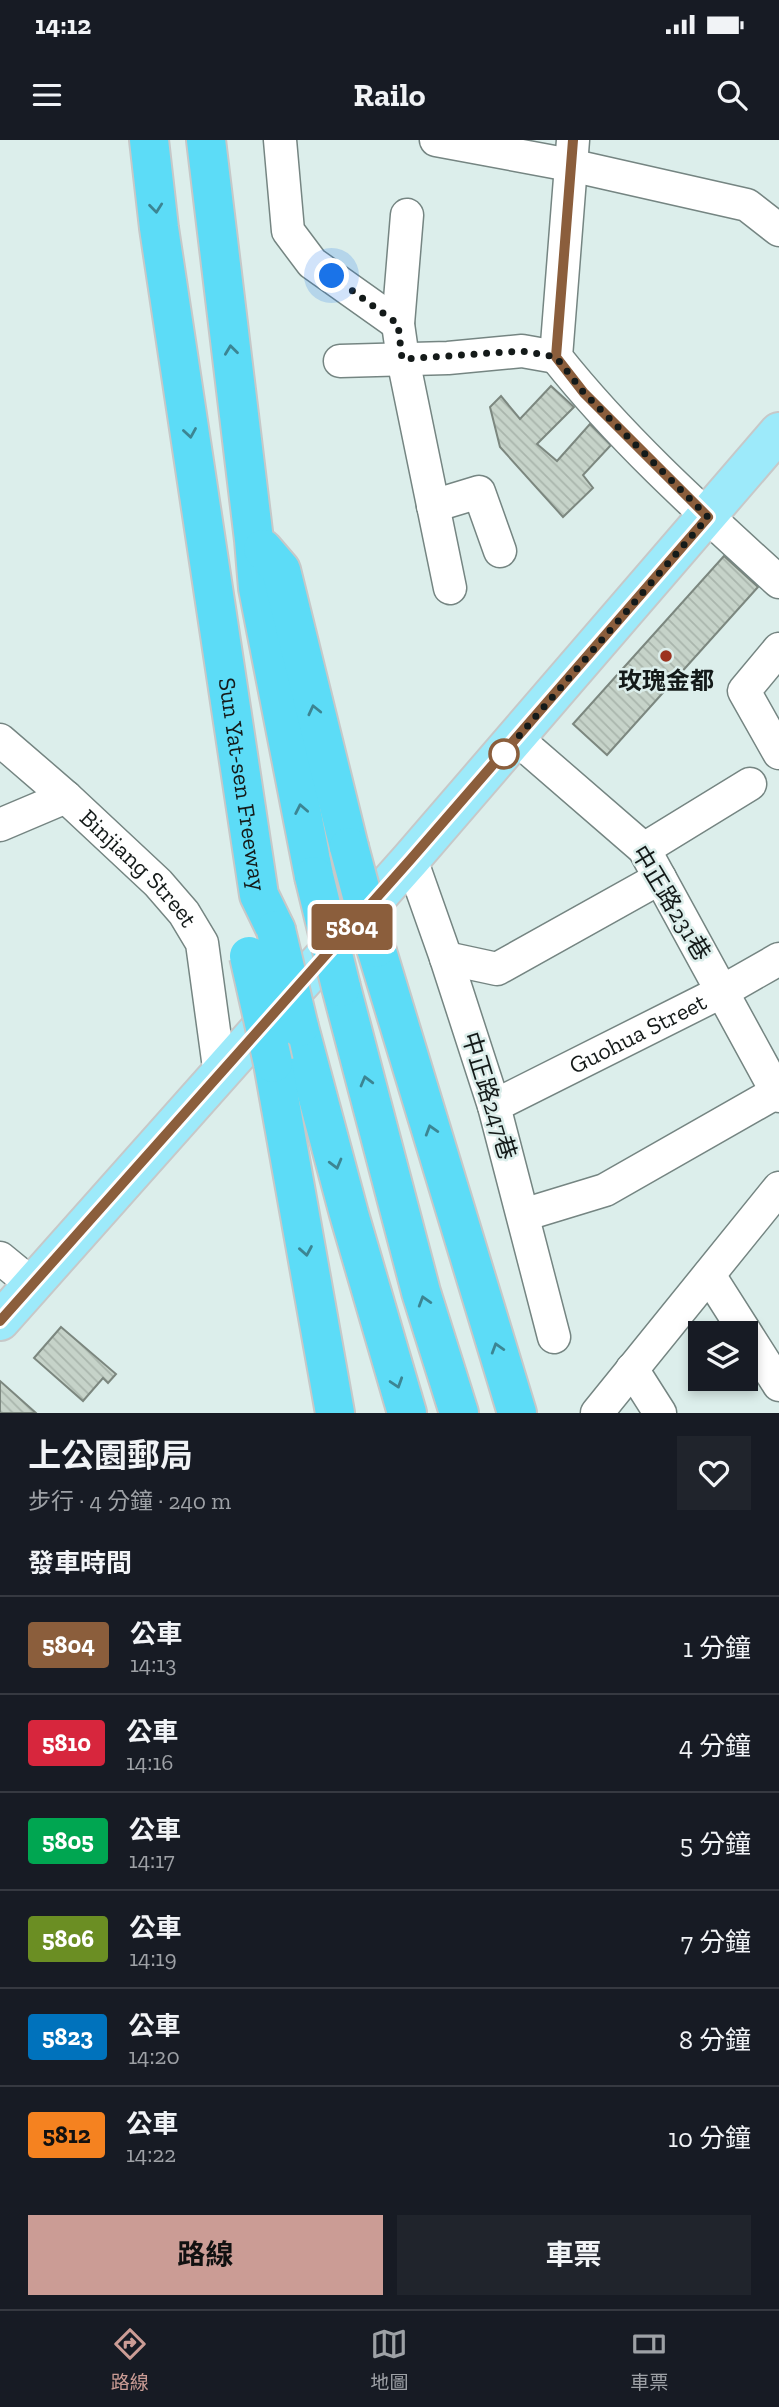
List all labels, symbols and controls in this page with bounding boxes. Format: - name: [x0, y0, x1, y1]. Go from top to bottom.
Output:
- text: 14:12: [35, 9, 91, 41]
- icon: menu: [28, 76, 66, 114]
- text: Railo: [353, 76, 426, 114]
- icon: search: [713, 76, 751, 114]
- one-way arrow: [149, 202, 164, 214]
- your location: [314, 258, 349, 293]
- one-way arrow: [224, 344, 239, 356]
- one-way arrow: [182, 427, 197, 439]
- marker: 玫瑰金都: [658, 648, 674, 664]
- place label: 玫瑰金都: [618, 666, 714, 695]
- street label: Sun Yat-sen Freeway: [213, 676, 273, 893]
- one-way arrow: [308, 704, 322, 716]
- unlabelled marker: [489, 739, 519, 769]
- street label: Binjiang Street: [74, 803, 204, 932]
- one-way arrow: [294, 803, 309, 815]
- street label: 中正路231巷: [626, 840, 717, 966]
- line badge: 5804: [303, 904, 401, 950]
- text: 5804: [326, 912, 378, 941]
- street label: Guohua Street: [564, 987, 711, 1080]
- street label: 中正路247巷: [456, 1028, 523, 1163]
- one-way arrow: [360, 1075, 374, 1087]
- one-way arrow: [425, 1124, 440, 1136]
- one-way arrow: [328, 1158, 342, 1170]
- one-way arrow: [298, 1245, 313, 1257]
- one-way arrow: [418, 1295, 433, 1307]
- map controls: [688, 1321, 758, 1391]
- button: layers: [688, 1321, 758, 1391]
- one-way arrow: [490, 1342, 505, 1354]
- one-way arrow: [389, 1377, 404, 1389]
- text: 上公園郵局: [28, 1436, 193, 1475]
- button: heart: [677, 1436, 751, 1510]
- text: 步行 · 4 分鐘 · 240 m: [28, 1487, 231, 1515]
- text: 發車時間: [28, 1547, 132, 1579]
- text: 公車: [130, 1618, 182, 1650]
- text: 5804: [42, 1630, 95, 1659]
- text: 1 分鐘: [683, 1632, 751, 1664]
- text: 14:13: [130, 1650, 176, 1678]
- text: 公車: [126, 1716, 178, 1748]
- text: 5810: [42, 1728, 91, 1757]
- text: 4 分鐘: [679, 1730, 751, 1762]
- text: 14:16: [126, 1748, 173, 1776]
- text: 公車: [129, 1814, 181, 1846]
- text: 5805: [42, 1826, 94, 1855]
- text: 5 分鐘: [680, 1828, 751, 1860]
- text: 14:17: [129, 1846, 175, 1874]
- text: 公車: [129, 1912, 181, 1944]
- text: 5806: [42, 1924, 94, 1953]
- text: 7 分鐘: [681, 1926, 751, 1958]
- text: 14:19: [129, 1944, 177, 1972]
- text: 公車: [128, 2010, 180, 2042]
- text: 5823: [42, 2022, 93, 2051]
- text: 8 分鐘: [679, 2024, 751, 2056]
- text: 14:20: [128, 2042, 180, 2070]
- text: 公車: [126, 2108, 178, 2140]
- text: 5812: [42, 2120, 91, 2149]
- text: 10 分鐘: [668, 2122, 751, 2154]
- text: 14:22: [126, 2140, 176, 2168]
- button: 路線: [28, 2215, 383, 2295]
- button: 車票: [397, 2215, 751, 2295]
- tab: 路線: [111, 2325, 149, 2394]
- tab: 地圖: [370, 2325, 408, 2394]
- tab: 車票: [630, 2325, 668, 2394]

